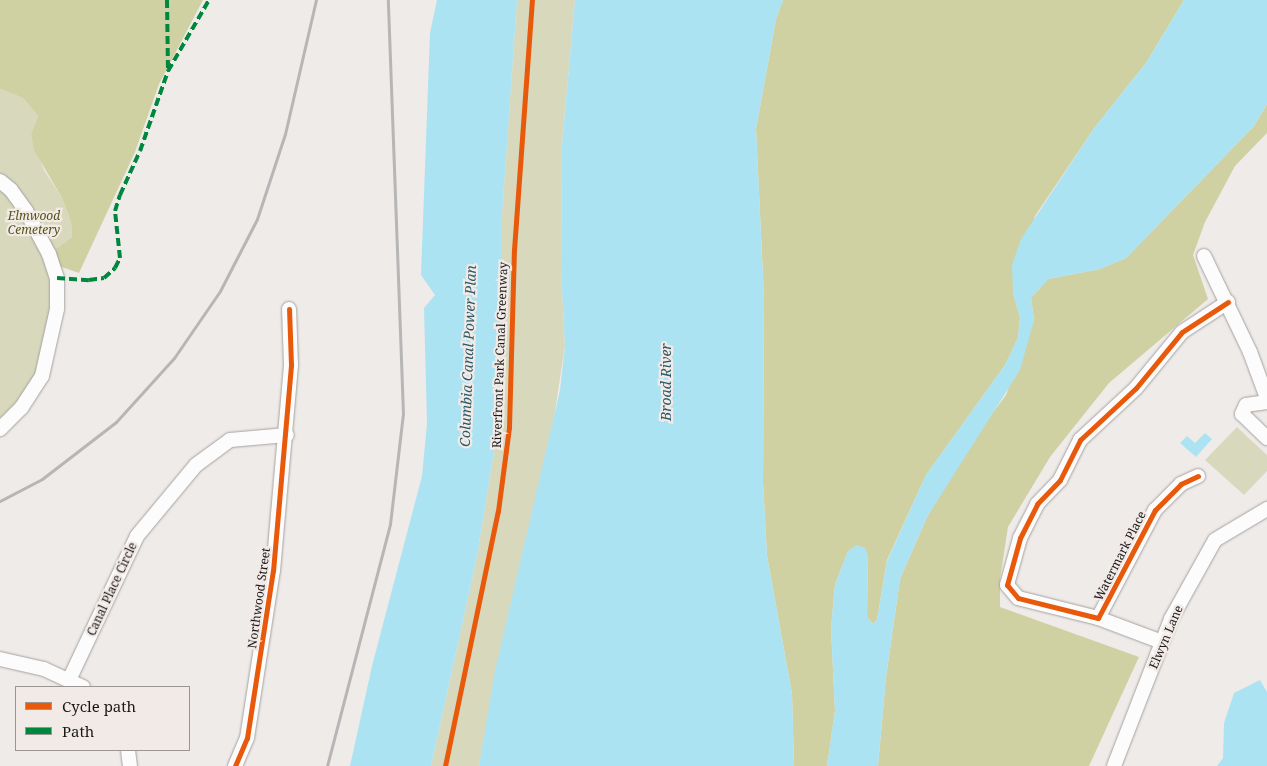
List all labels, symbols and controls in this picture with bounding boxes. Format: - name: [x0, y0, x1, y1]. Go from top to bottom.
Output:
- park label: Elmwood Cemetery: [8, 209, 60, 237]
- street label: Riverfront Park Canal Greenway: [490, 262, 510, 448]
- water label: Columbia Canal Power Plan: [456, 265, 480, 447]
- water label: Broad River: [658, 343, 674, 421]
- street label: Watermark Place: [1091, 509, 1149, 603]
- street label: Canal Place Circle: [84, 540, 140, 638]
- street label: Northwood Street: [245, 547, 273, 649]
- street label: Elwyn Lane: [1146, 603, 1186, 671]
- legend: [15, 686, 190, 751]
- text: Cycle path: [62, 696, 136, 716]
- text: Path: [62, 721, 94, 741]

